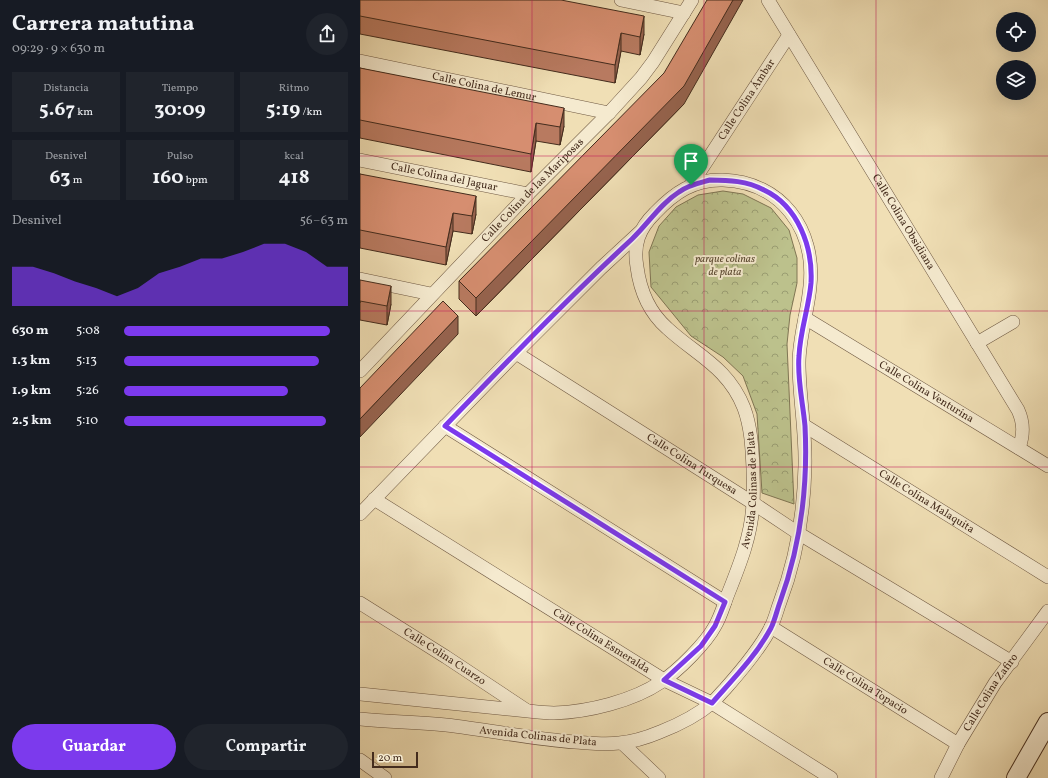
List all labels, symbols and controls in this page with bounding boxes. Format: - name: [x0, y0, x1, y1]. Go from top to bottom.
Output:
- text: Carrera matutina: [12, 9, 194, 40]
- map controls: [996, 12, 1036, 100]
- button: locate: [996, 12, 1036, 52]
- button: share: [306, 13, 348, 55]
- text: 09:29 · 9 × 630 m: [12, 40, 105, 58]
- street label: Calle Colina Ámbar: [715, 56, 779, 143]
- button: layers: [996, 60, 1036, 100]
- street label: Calle Colina de Lemur: [431, 69, 538, 105]
- text: Distancia: [43, 81, 89, 96]
- text: Tiempo: [162, 81, 198, 96]
- text: Ritmo: [279, 81, 309, 96]
- text: 5.67: [39, 96, 75, 124]
- text: 30:09: [154, 96, 206, 124]
- text: 5:19: [266, 96, 300, 124]
- text: km: [75, 105, 93, 120]
- text: /km: [300, 105, 322, 120]
- street label: Calle Colina de las Mariposas: [478, 135, 587, 246]
- pin: [674, 144, 708, 185]
- text: Desnivel: [45, 149, 87, 164]
- text: Pulso: [167, 149, 193, 164]
- text: kcal: [284, 149, 304, 164]
- icon: arrive: [680, 150, 702, 172]
- street label: Calle Colina del Jaguar: [390, 159, 499, 195]
- text: 63: [50, 164, 71, 192]
- text: 160: [152, 164, 184, 192]
- text: 418: [278, 164, 310, 192]
- street label: Calle Colina Obsidiana: [868, 171, 939, 273]
- text: m: [71, 173, 83, 188]
- text: bpm: [184, 173, 208, 188]
- text: Desnivel: [12, 212, 62, 230]
- text: 56–63 m: [300, 212, 348, 230]
- park label: parque colinas de plata: [695, 252, 755, 280]
- text: 630 m: [12, 322, 49, 340]
- text: 5:08: [76, 322, 100, 340]
- text: 1.3 km: [12, 352, 50, 370]
- text: 5:13: [76, 352, 97, 370]
- street label: Calle Colina Venturina: [876, 357, 977, 427]
- text: 1.9 km: [12, 382, 51, 400]
- text: 5:26: [76, 382, 99, 400]
- text: 2.5 km: [12, 412, 52, 430]
- text: 5:10: [76, 412, 98, 430]
- street label: Calle Colina Turquesa: [644, 430, 740, 499]
- street label: Avenida Colinas de Plata: [737, 430, 761, 551]
- street label: Calle Colina Malaquita: [876, 466, 978, 537]
- street label: Calle Colina Esmeralda: [550, 605, 653, 677]
- street label: Calle Colina Cuarzo: [400, 624, 489, 689]
- street label: Calle Colina Zafiro: [960, 650, 1022, 734]
- street label: Calle Colina Topacio: [820, 654, 911, 718]
- street label: Avenida Colinas de Plata: [478, 723, 598, 751]
- button: Guardar: [12, 724, 176, 770]
- button: Compartir: [184, 724, 348, 770]
- scale bar: [372, 750, 418, 769]
- text: 20 m: [378, 751, 402, 766]

